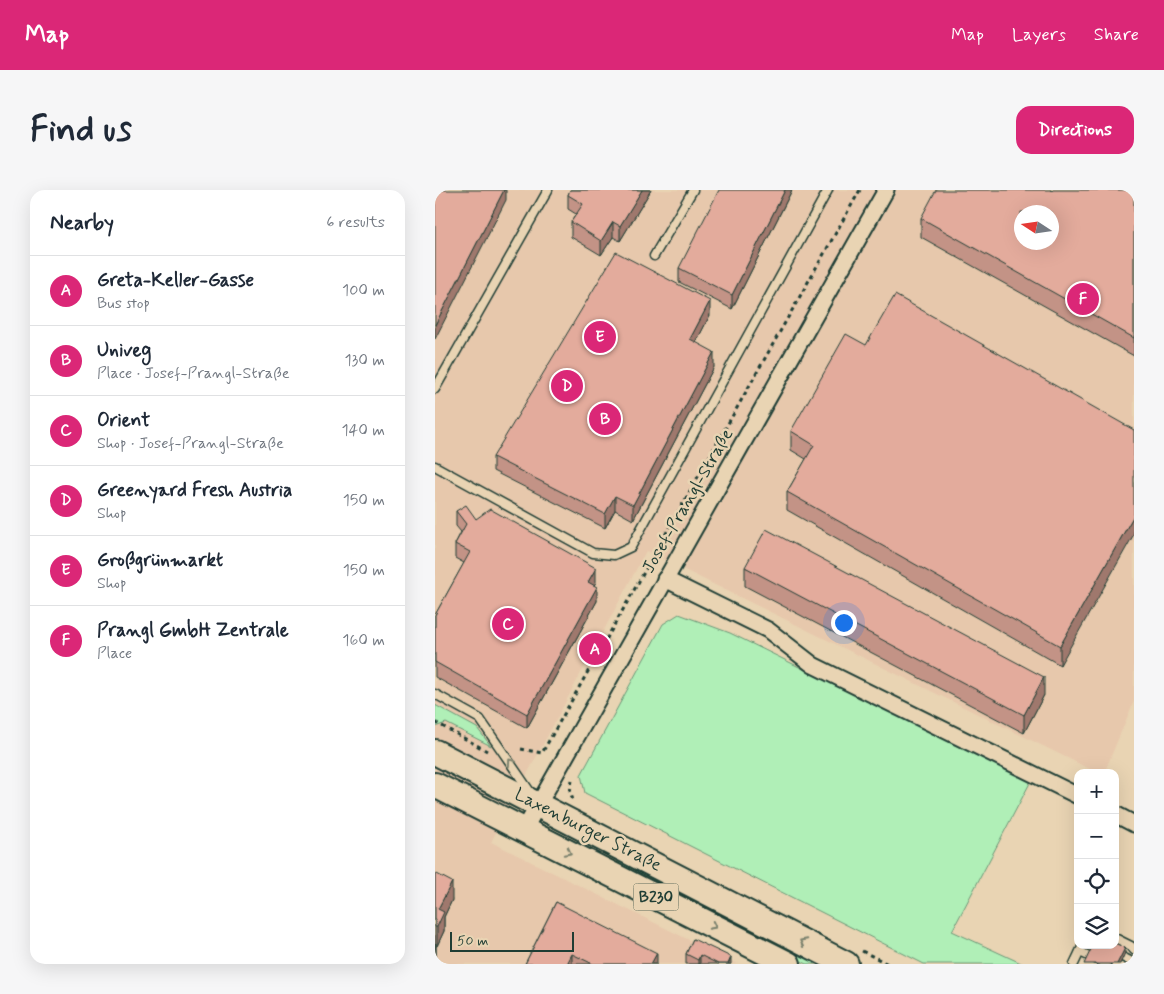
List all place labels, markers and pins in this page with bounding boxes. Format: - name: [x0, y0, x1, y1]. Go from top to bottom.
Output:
- pin: F: [1067, 280, 1099, 318]
- pin: E: [584, 318, 616, 356]
- pin: D: [551, 367, 583, 405]
- pin: B: [589, 400, 621, 438]
- pin: C: [492, 605, 524, 643]
- pin: A: [579, 630, 611, 668]

